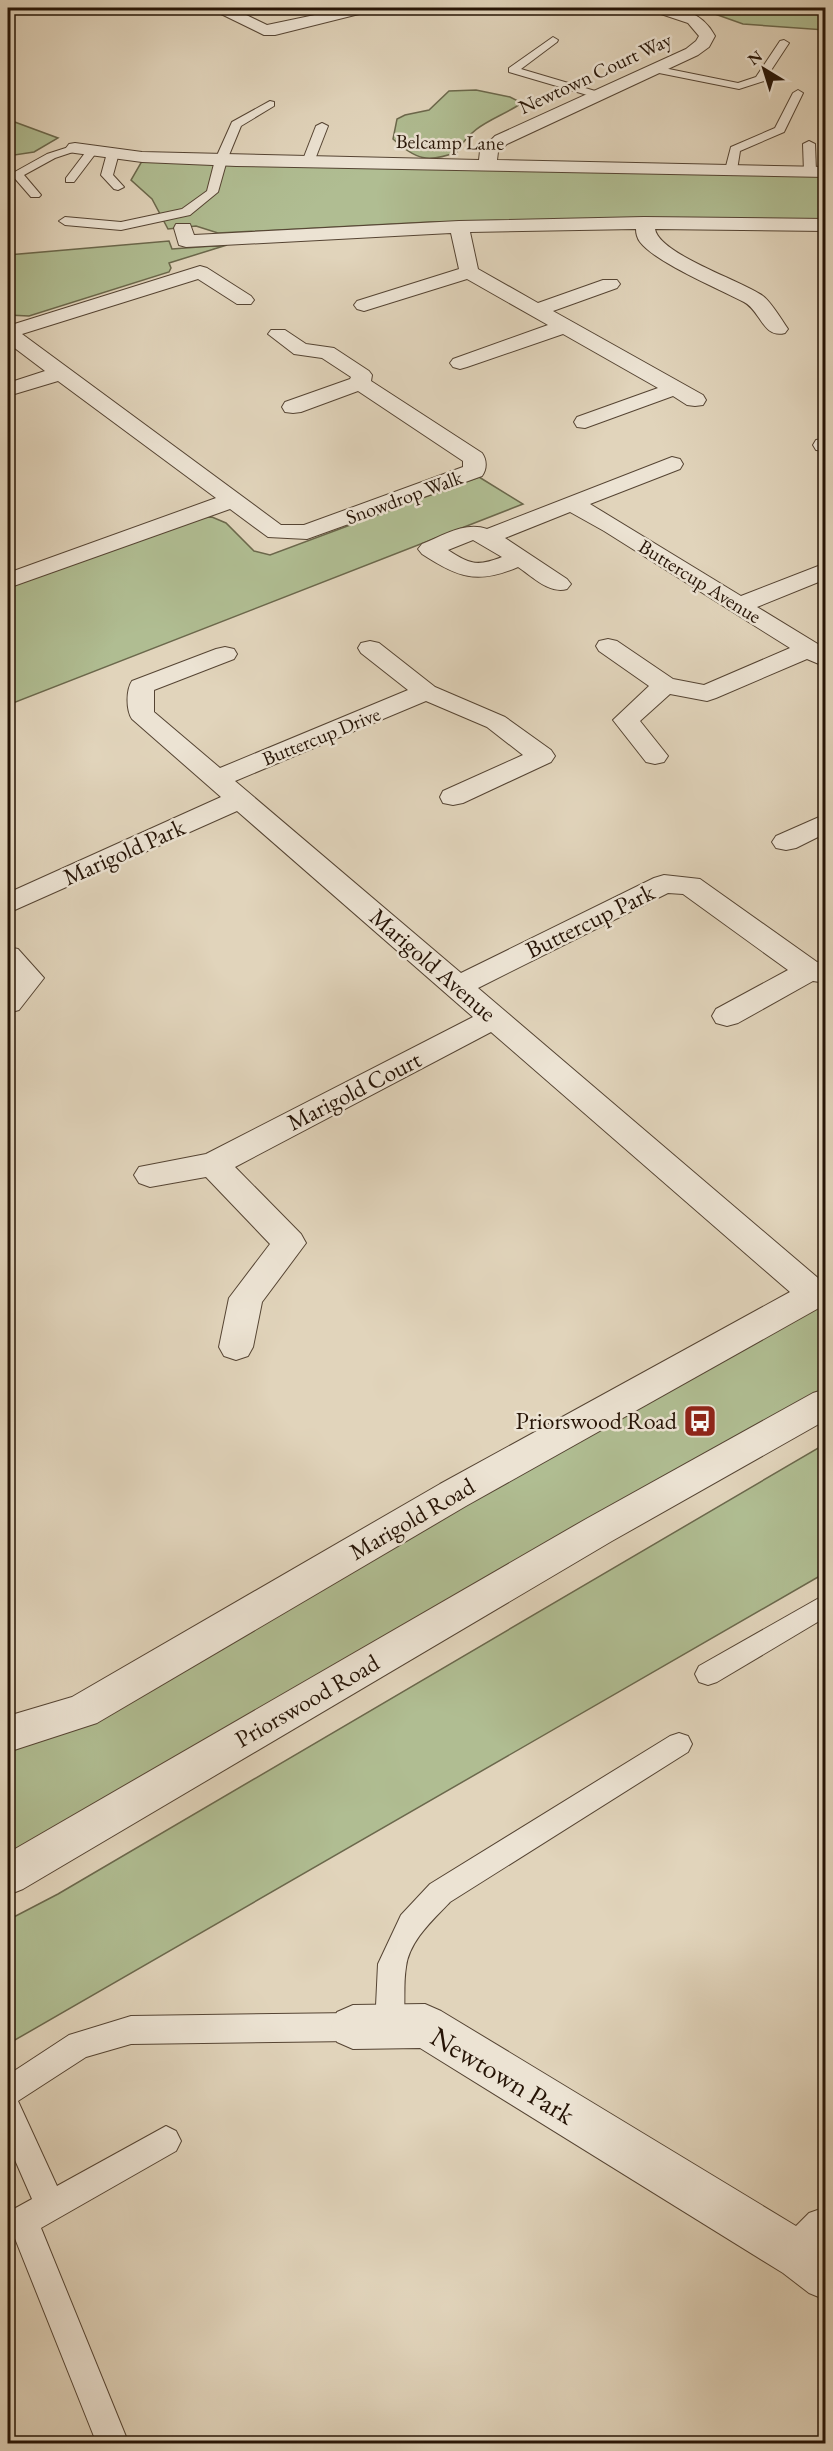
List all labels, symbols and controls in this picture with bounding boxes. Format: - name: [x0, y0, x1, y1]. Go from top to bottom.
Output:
- street label: Newtown Court Way: [514, 26, 676, 120]
- north arrow: [734, 39, 794, 99]
- text: N: [744, 45, 767, 70]
- street label: Belcamp Lane: [396, 128, 504, 156]
- street label: Snowdrop Walk: [342, 464, 466, 530]
- street label: Buttercup Avenue: [634, 533, 766, 629]
- street label: Buttercup Drive: [258, 700, 384, 771]
- street label: Marigold Park: [58, 811, 190, 892]
- street label: Buttercup Park: [520, 876, 660, 965]
- street label: Marigold Avenue: [363, 901, 503, 1028]
- street label: Marigold Court: [282, 1043, 426, 1138]
- bus stop icon: Priorswood Road: [682, 1403, 718, 1439]
- place label: Priorswood Road: [515, 1405, 678, 1436]
- street label: Marigold Road: [344, 1470, 481, 1567]
- street label: Priorswood Road: [229, 1646, 385, 1754]
- street label: Newtown Park: [424, 2018, 582, 2133]

